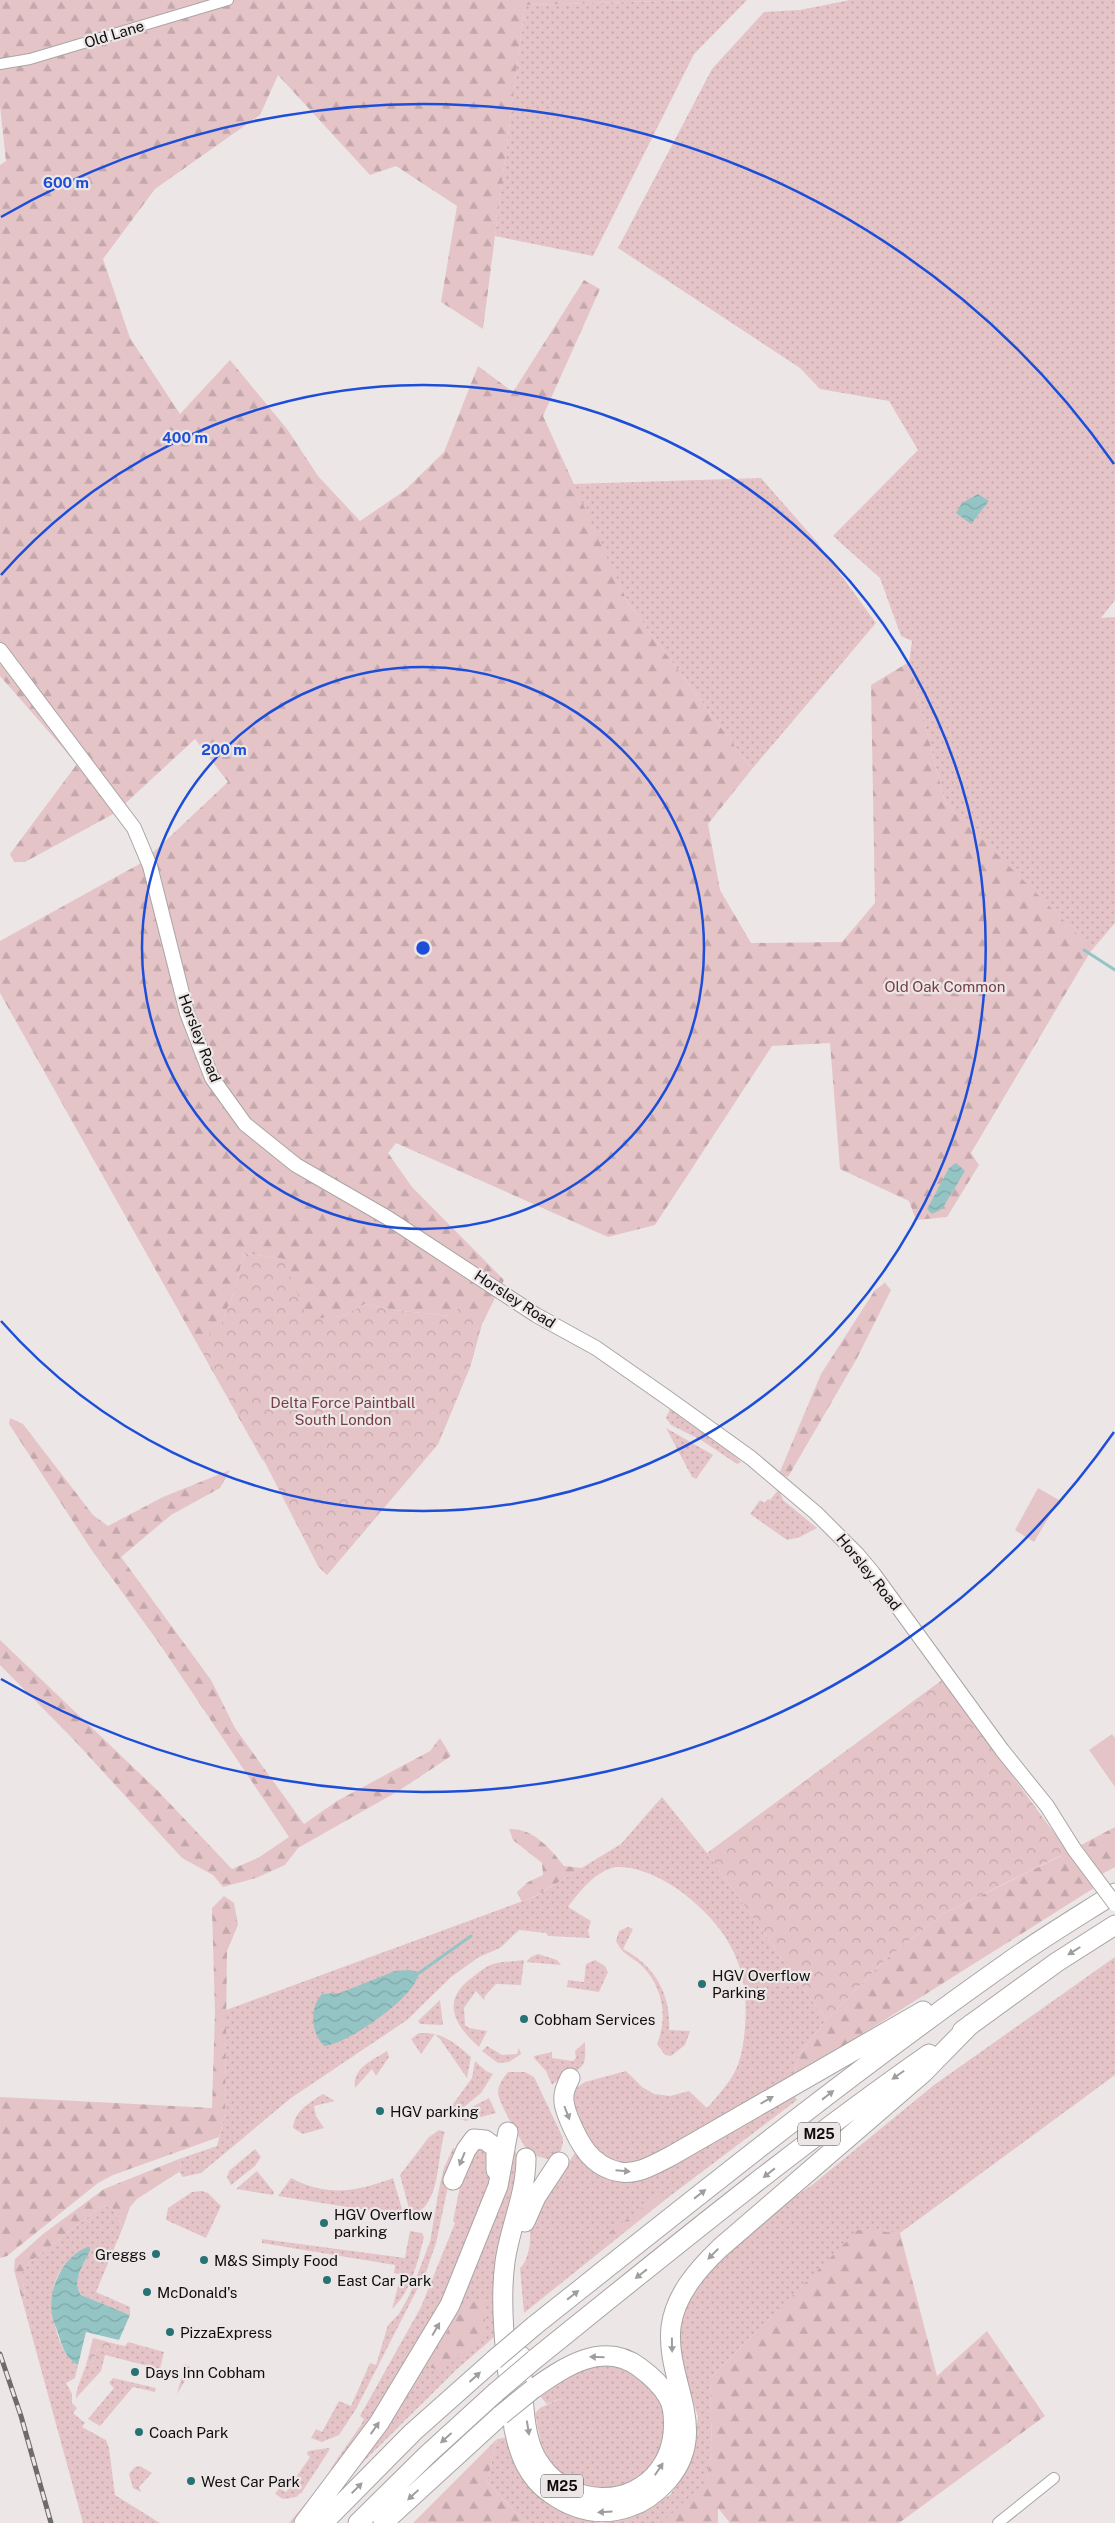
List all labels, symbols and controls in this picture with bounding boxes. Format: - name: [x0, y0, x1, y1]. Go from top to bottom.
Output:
- street label: Old Lane: [82, 17, 146, 51]
- text: 600 m: [43, 174, 89, 191]
- text: 400 m: [162, 429, 208, 446]
- text: 200 m: [201, 741, 247, 758]
- centre of rings: [414, 939, 432, 957]
- park label: Old Oak Common: [885, 978, 1005, 995]
- street label: Horsley Road: [175, 992, 225, 1084]
- street label: Horsley Road: [471, 1267, 559, 1331]
- park label: Delta Force Paintball South London: [270, 1394, 416, 1428]
- street label: Horsley Road: [833, 1531, 905, 1613]
- one-way arrow: [1067, 1947, 1080, 1956]
- place label: HGV Overflow Parking: [712, 1967, 811, 2001]
- marker: HGV Overflow Parking: [696, 1978, 708, 1990]
- place label: Cobham Services: [534, 2011, 655, 2028]
- marker: Cobham Services: [518, 2013, 530, 2025]
- one-way arrow: [891, 2070, 905, 2080]
- one-way arrow: [822, 2090, 835, 2100]
- one-way arrow: [760, 2096, 774, 2105]
- place label: HGV parking: [390, 2103, 479, 2120]
- marker: HGV parking: [374, 2105, 386, 2117]
- one-way arrow: [564, 2106, 571, 2121]
- road number: M25: [798, 2122, 840, 2146]
- one-way arrow: [458, 2151, 465, 2166]
- one-way arrow: [615, 2167, 631, 2175]
- one-way arrow: [762, 2168, 775, 2179]
- one-way arrow: [693, 2189, 706, 2200]
- place label: HGV Overflow parking: [334, 2206, 433, 2240]
- marker: HGV Overflow parking: [318, 2217, 330, 2229]
- place label: Greggs: [95, 2246, 146, 2263]
- marker: Greggs: [150, 2248, 162, 2260]
- one-way arrow: [707, 2248, 719, 2260]
- place label: M&S Simply Food: [214, 2252, 338, 2269]
- marker: M&S Simply Food: [198, 2254, 210, 2266]
- one-way arrow: [634, 2269, 648, 2279]
- place label: East Car Park: [337, 2272, 431, 2289]
- marker: East Car Park: [321, 2274, 333, 2286]
- place label: McDonald's: [157, 2284, 237, 2301]
- marker: McDonald's: [141, 2286, 153, 2298]
- one-way arrow: [566, 2290, 579, 2301]
- one-way arrow: [432, 2322, 441, 2335]
- place label: PizzaExpress: [180, 2324, 272, 2341]
- marker: PizzaExpress: [164, 2326, 176, 2338]
- one-way arrow: [668, 2337, 676, 2353]
- one-way arrow: [589, 2353, 605, 2361]
- place label: Days Inn Cobham: [145, 2364, 265, 2381]
- marker: Days Inn Cobham: [129, 2366, 141, 2378]
- one-way arrow: [469, 2371, 481, 2383]
- one-way arrow: [525, 2420, 533, 2436]
- one-way arrow: [370, 2421, 380, 2435]
- place label: Coach Park: [149, 2424, 228, 2441]
- marker: Coach Park: [133, 2426, 145, 2438]
- one-way arrow: [440, 2432, 453, 2443]
- one-way arrow: [654, 2462, 664, 2475]
- place label: West Car Park: [201, 2473, 300, 2490]
- road number: M25: [541, 2474, 583, 2498]
- marker: West Car Park: [185, 2475, 197, 2487]
- one-way arrow: [351, 2482, 363, 2494]
- one-way arrow: [407, 2488, 419, 2500]
- one-way arrow: [597, 2508, 613, 2516]

